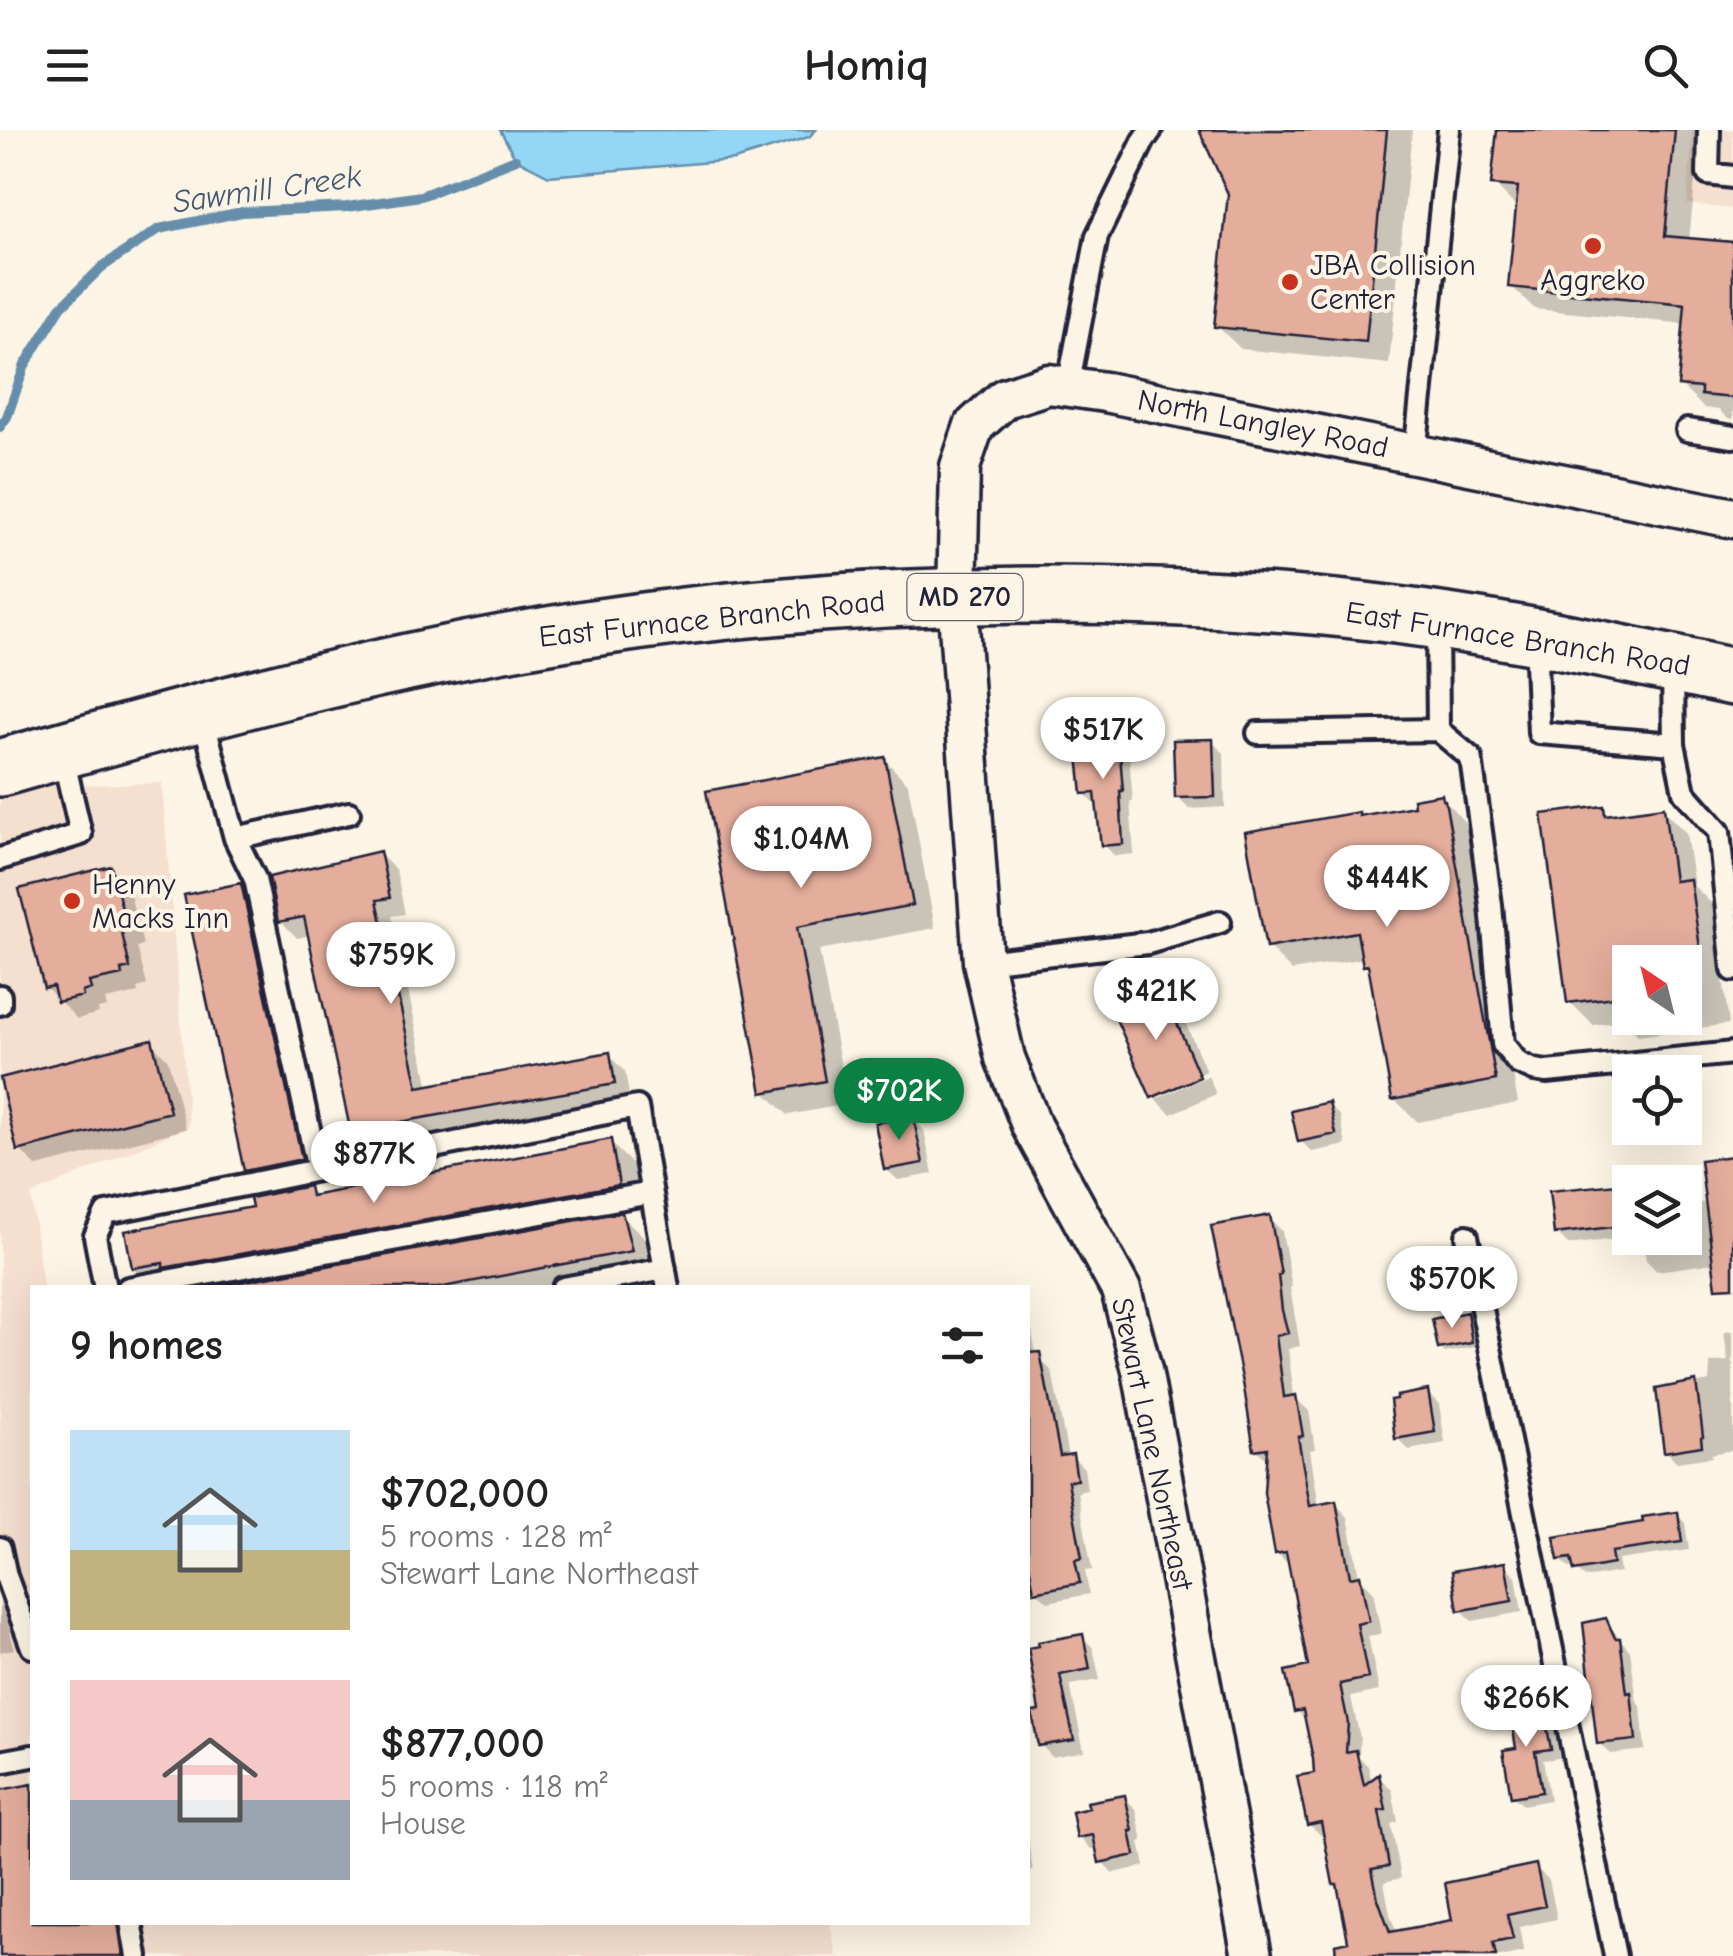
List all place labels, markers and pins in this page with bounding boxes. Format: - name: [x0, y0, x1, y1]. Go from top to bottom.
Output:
- marker: Aggreko: [1582, 235, 1604, 257]
- place label: JBA Collision Center: [1310, 248, 1476, 317]
- place label: Aggreko: [1540, 263, 1646, 298]
- marker: JBA Collision Center: [1279, 271, 1301, 293]
- pin: $517K: [1033, 697, 1173, 782]
- pin: $1.04M: [720, 806, 882, 891]
- pin: $444K: [1317, 845, 1457, 930]
- place label: Henny Macks Inn: [92, 867, 229, 936]
- marker: Henny Macks Inn: [61, 890, 83, 912]
- pin: $759K: [321, 922, 461, 1007]
- pin: $421K: [1086, 958, 1226, 1043]
- pin: $702K: [829, 1058, 969, 1143]
- pin: $877K: [304, 1121, 444, 1206]
- pin: $570K: [1382, 1246, 1522, 1331]
- pin: $266K: [1456, 1665, 1596, 1750]

